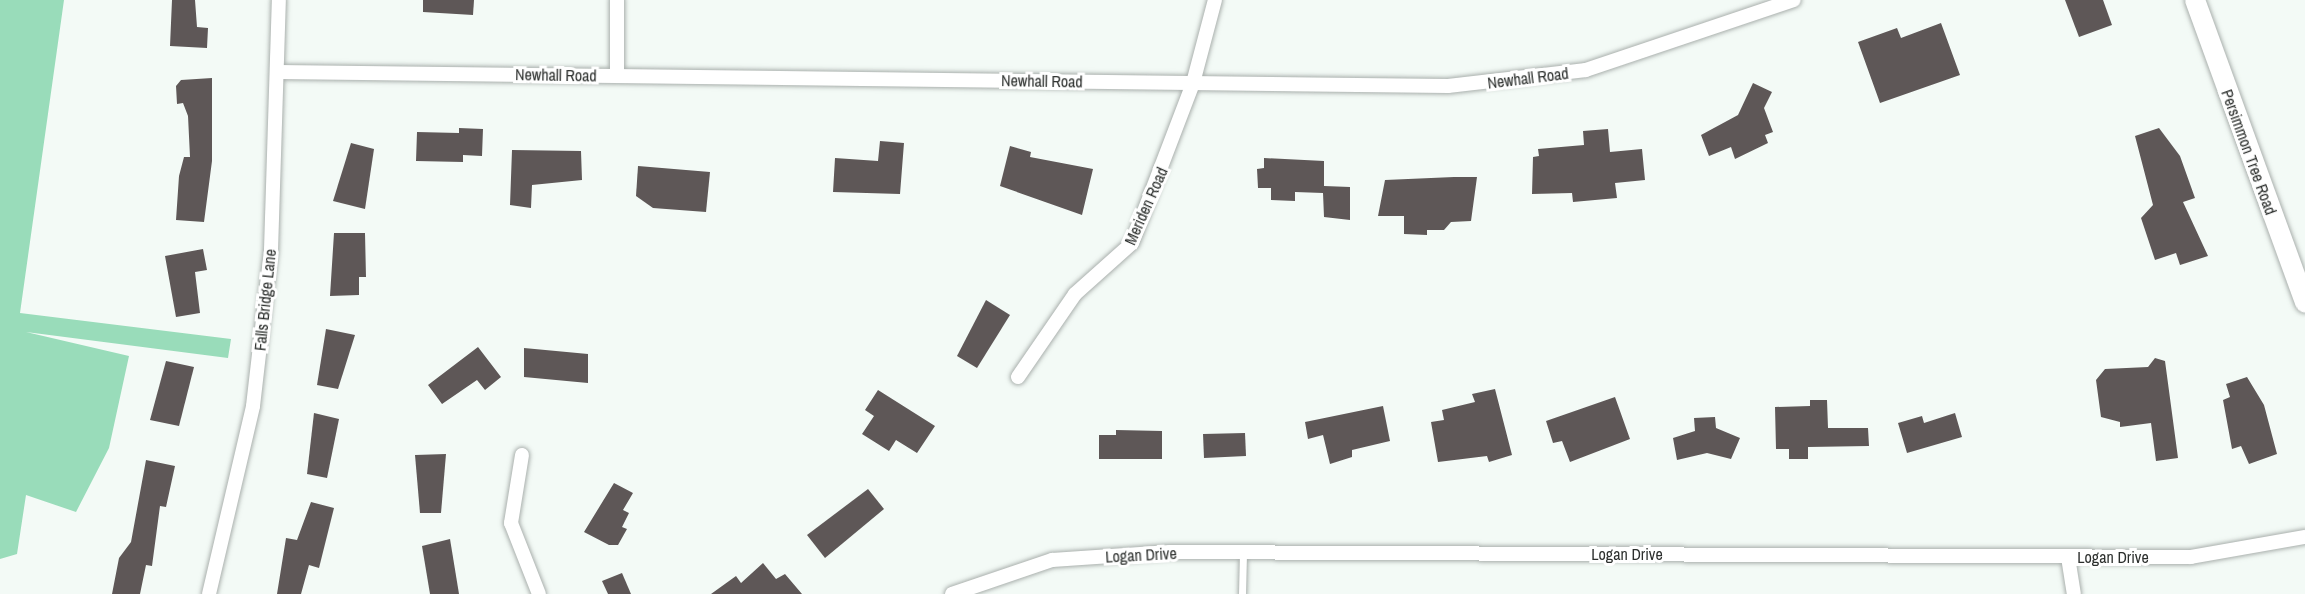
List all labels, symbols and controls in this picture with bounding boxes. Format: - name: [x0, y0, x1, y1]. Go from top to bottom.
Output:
- street label: Newhall Road: [1486, 63, 1570, 93]
- street label: Newhall Road: [515, 65, 597, 85]
- street label: Newhall Road: [1001, 71, 1083, 91]
- street label: Persimmon Tree Road: [2217, 87, 2281, 217]
- street label: Meriden Road: [1120, 164, 1172, 248]
- street label: Falls Bridge Lane: [250, 248, 280, 352]
- street label: Logan Drive: [1105, 544, 1177, 566]
- street label: Logan Drive: [1591, 544, 1663, 564]
- street label: Logan Drive: [2077, 547, 2149, 567]

